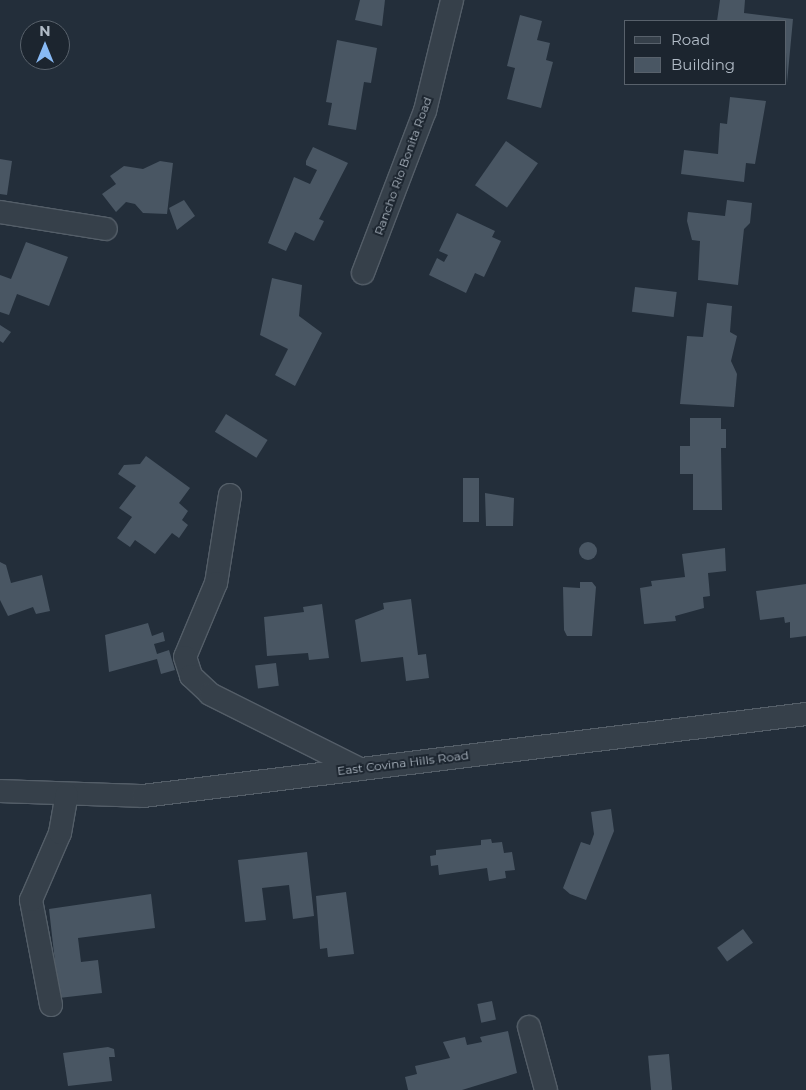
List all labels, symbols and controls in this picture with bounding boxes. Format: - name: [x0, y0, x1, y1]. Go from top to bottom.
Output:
- north arrow: [20, 20, 70, 70]
- legend: [624, 20, 786, 85]
- text: N: [39, 22, 51, 40]
- text: Road: [671, 30, 710, 49]
- text: Building: [671, 55, 735, 74]
- street label: Rancho Rio Bonita Road: [371, 95, 435, 237]
- street label: East Covina Hills Road: [336, 748, 470, 778]

